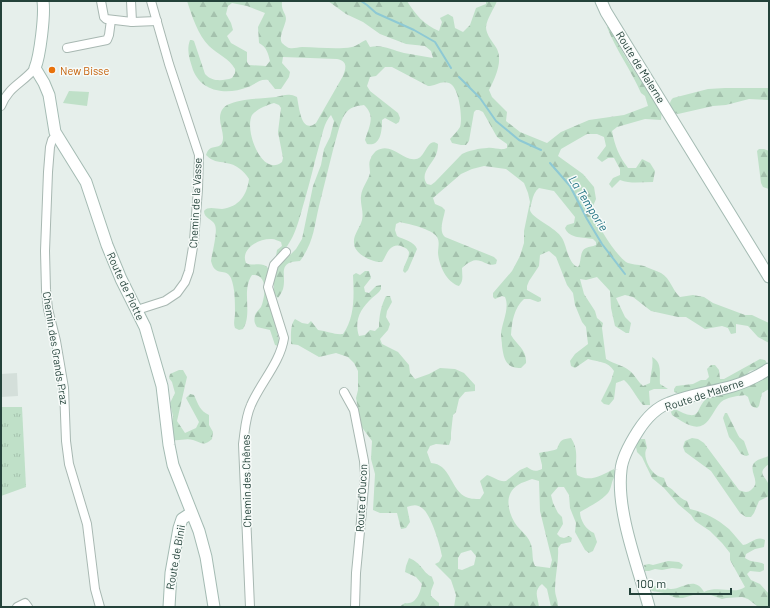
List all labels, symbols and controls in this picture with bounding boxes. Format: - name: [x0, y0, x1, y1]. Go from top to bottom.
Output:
- street label: Route de Malerne: [614, 29, 668, 105]
- place label: New Bisse: [60, 64, 109, 77]
- marker: New Bisse: [47, 65, 57, 75]
- street label: Chemin de la Vasse: [186, 157, 204, 249]
- water label: La Temporie: [566, 173, 612, 233]
- street label: Route de Piotte: [105, 250, 147, 322]
- street label: Chemin des Grands Praz: [41, 290, 71, 406]
- street label: Route de Malerne: [663, 375, 745, 413]
- street label: Chemin des Chênes: [239, 434, 253, 528]
- street label: Route d'Oucon: [353, 463, 369, 532]
- street label: Route de Binii: [163, 523, 187, 591]
- scale bar: [630, 570, 731, 596]
- text: 100 m: [636, 576, 666, 590]

